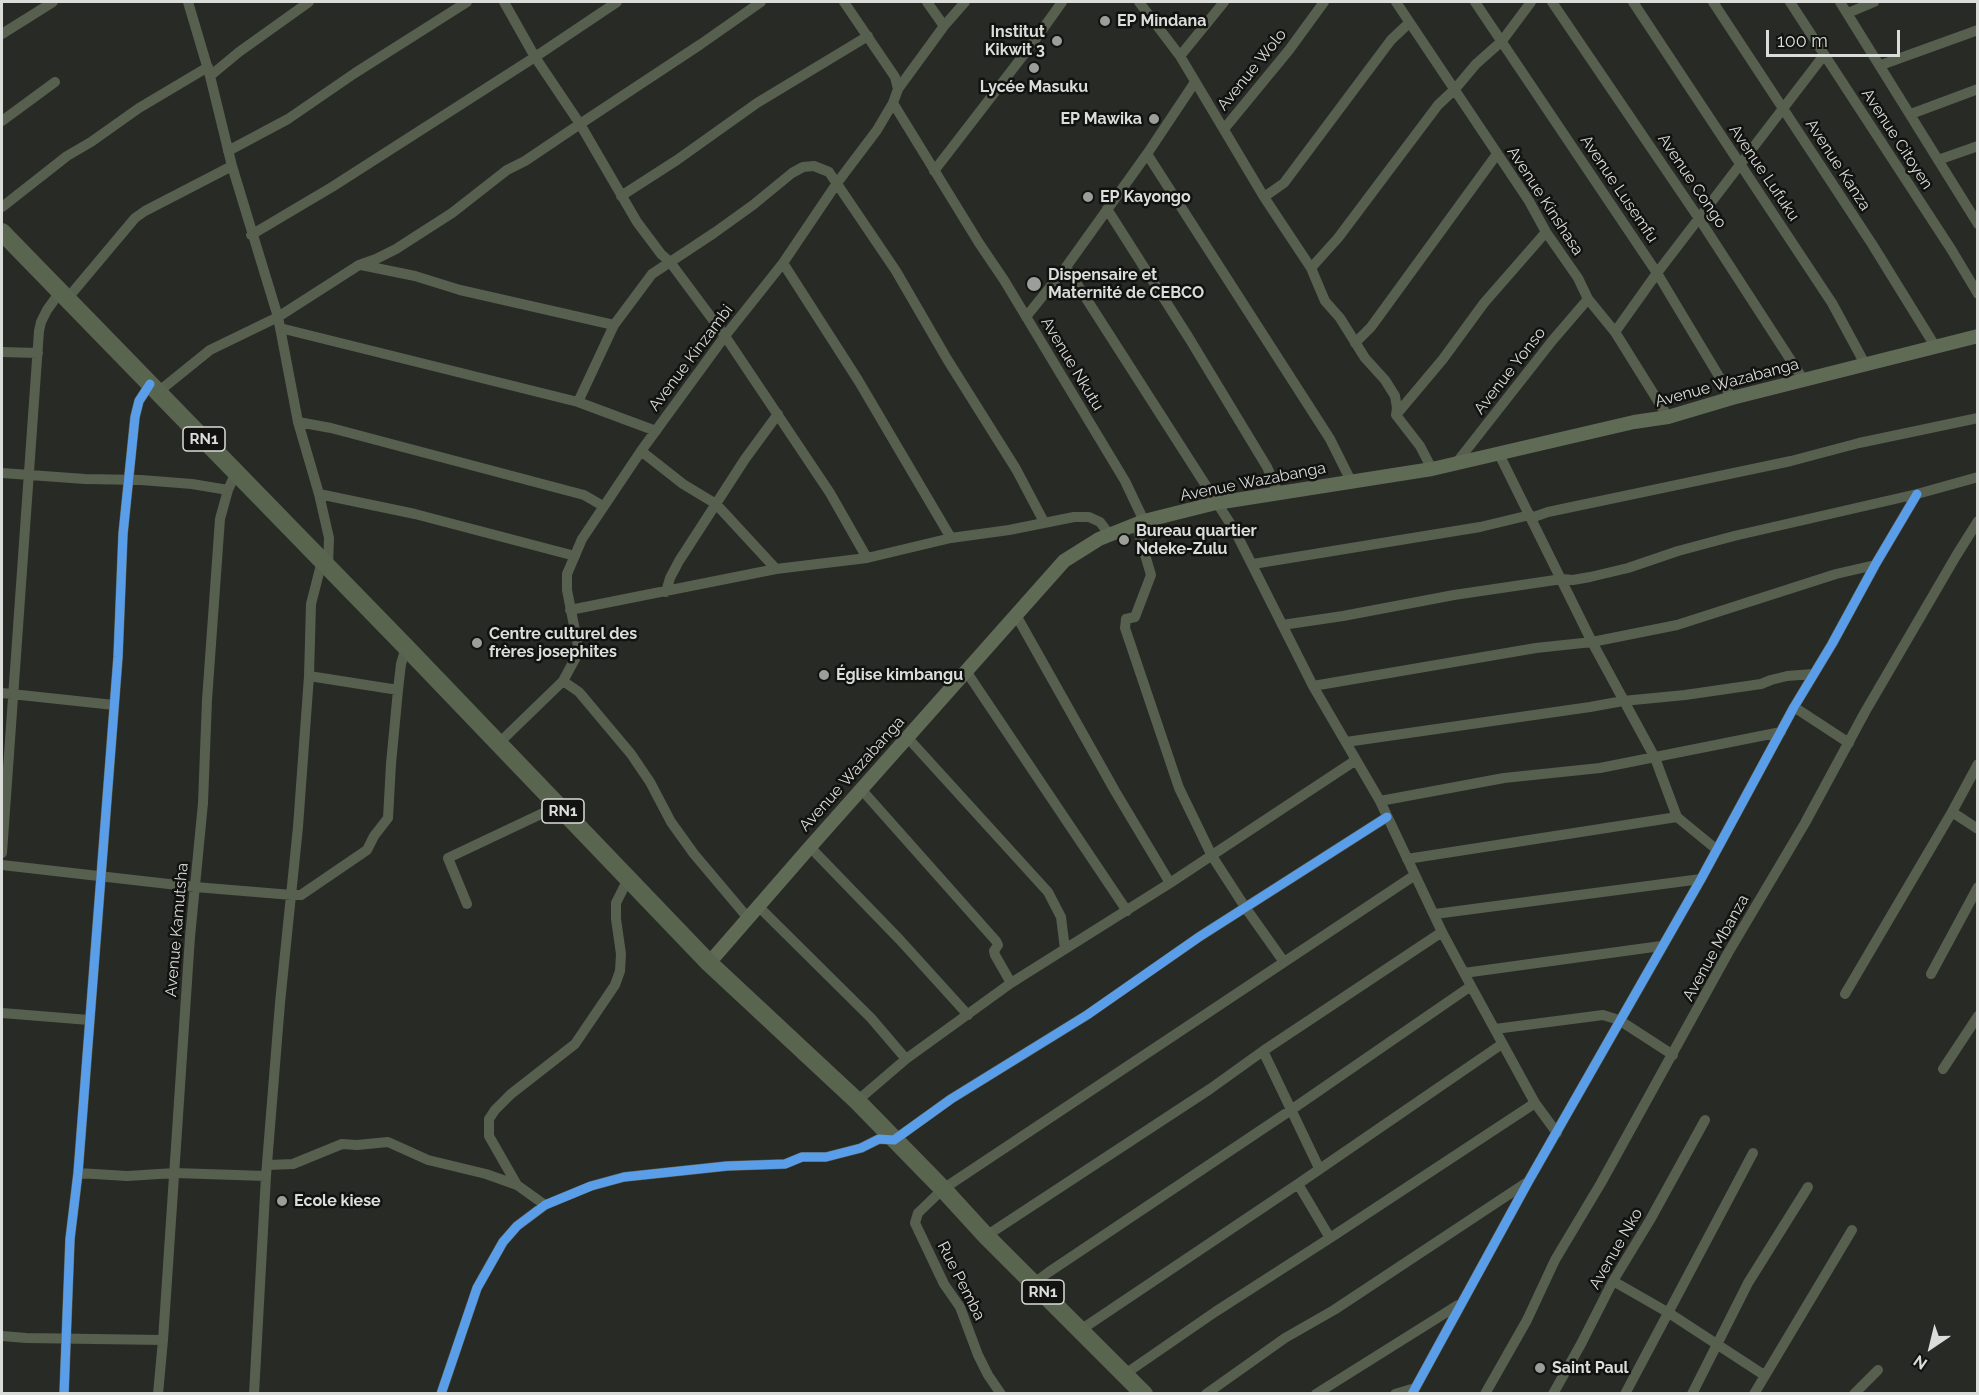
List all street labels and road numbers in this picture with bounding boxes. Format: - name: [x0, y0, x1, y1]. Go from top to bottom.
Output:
- street label: Avenue Wolo: [1213, 25, 1291, 115]
- street label: Avenue Citoyen: [1857, 85, 1937, 193]
- street label: Avenue Kanza: [1801, 116, 1875, 214]
- street label: Avenue Lufuku: [1725, 121, 1803, 225]
- street label: Avenue Congo: [1653, 130, 1731, 232]
- street label: Avenue Lusemfu: [1576, 132, 1662, 246]
- street label: Avenue Kinshasa: [1503, 143, 1587, 259]
- street label: Avenue Kinzambi: [645, 301, 737, 415]
- street label: Avenue Nkutu: [1037, 314, 1107, 414]
- street label: Avenue Yonso: [1470, 324, 1550, 418]
- street label: Avenue Wazabanga: [1653, 355, 1801, 411]
- road number: RN1: [183, 427, 225, 451]
- street label: Avenue Wazabanga: [1179, 458, 1327, 506]
- street label: Avenue Wazabanga: [795, 713, 909, 835]
- road number: RN1: [542, 799, 584, 823]
- street label: Avenue Kamutsha: [162, 862, 192, 998]
- street label: Avenue Mbanza: [1679, 891, 1753, 1005]
- street label: Avenue Nko: [1585, 1205, 1647, 1293]
- street label: Rue Pemba: [933, 1238, 989, 1324]
- road number: RN1: [1022, 1280, 1064, 1304]

